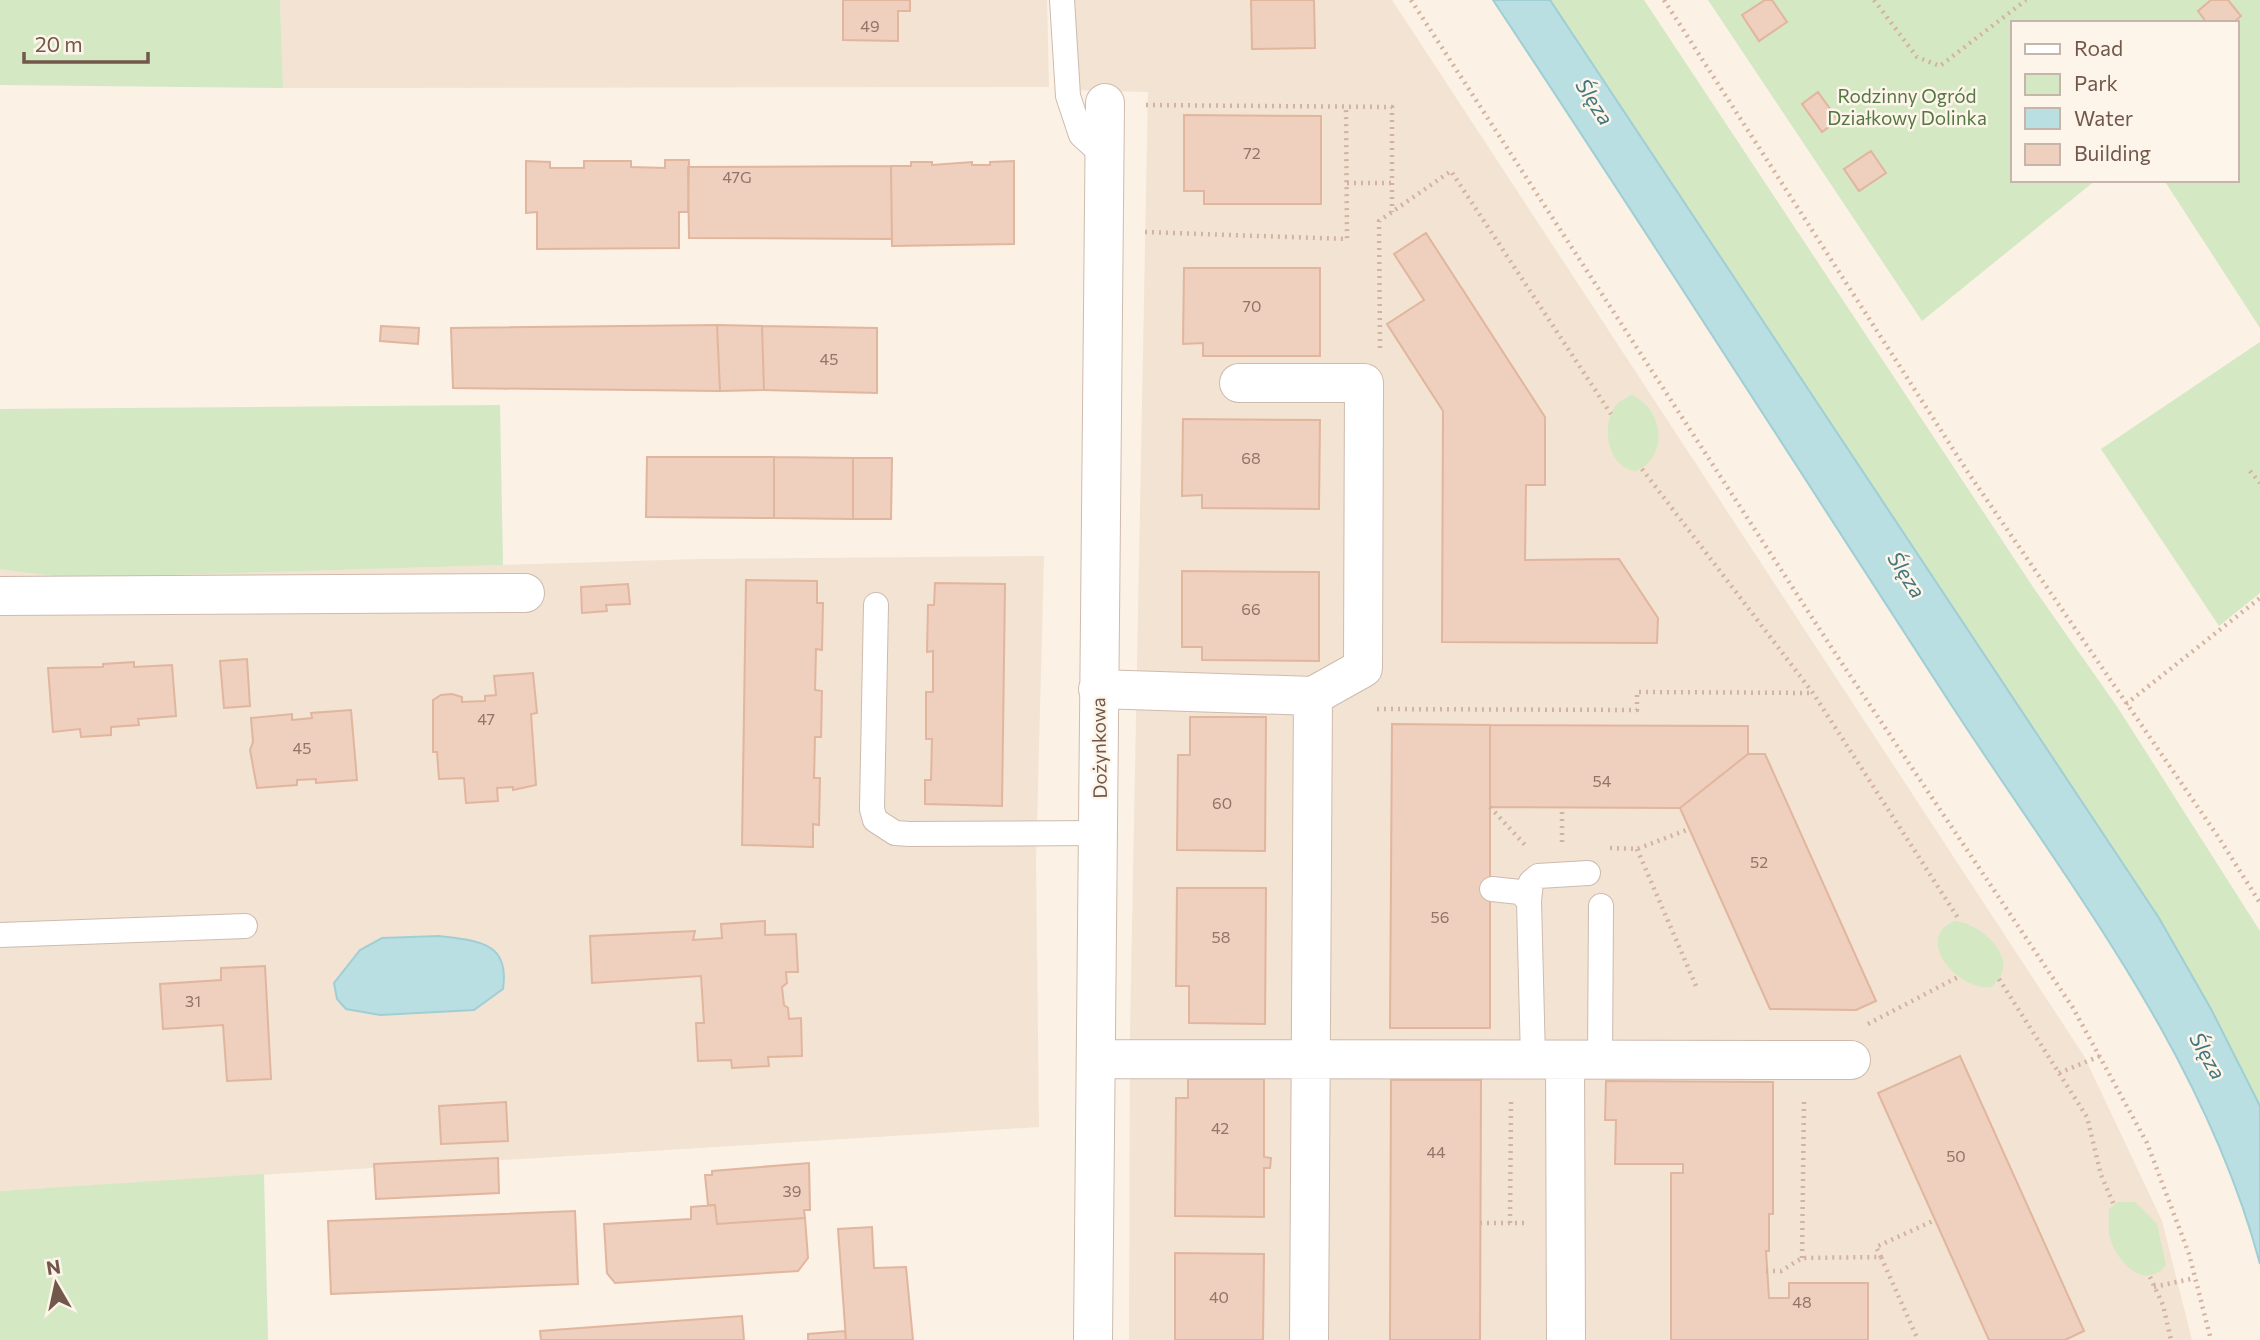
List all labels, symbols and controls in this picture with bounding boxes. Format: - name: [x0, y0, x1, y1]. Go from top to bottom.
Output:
- house number: 49: [860, 16, 880, 35]
- scale bar: [24, 21, 149, 65]
- legend: [2011, 21, 2239, 182]
- text: 20 m: [35, 31, 83, 56]
- text: Road: [2074, 35, 2123, 60]
- text: Park: [2074, 70, 2118, 95]
- water label: Ślęza: [1571, 73, 1619, 129]
- park label: Rodzinny Ogród Działkowy Dolinka: [1827, 84, 1987, 129]
- text: Water: [2074, 105, 2133, 130]
- text: Building: [2074, 140, 2151, 165]
- house number: 72: [1243, 143, 1261, 162]
- house number: 47G: [722, 167, 752, 186]
- house number: 70: [1243, 296, 1261, 315]
- house number: 45: [820, 349, 838, 368]
- house number: 68: [1241, 448, 1261, 467]
- water label: Ślęza: [1883, 546, 1931, 602]
- house number: 66: [1241, 599, 1261, 618]
- street label: Dożynkowa: [1086, 697, 1111, 799]
- house number: 47: [477, 709, 495, 728]
- house number: 45: [293, 738, 311, 757]
- house number: 54: [1593, 771, 1612, 790]
- house number: 60: [1212, 793, 1232, 812]
- house number: 52: [1750, 852, 1768, 871]
- house number: 56: [1431, 907, 1449, 926]
- house number: 58: [1212, 927, 1230, 946]
- house number: 31: [185, 991, 201, 1010]
- water label: Ślęza: [2185, 1027, 2232, 1083]
- house number: 42: [1211, 1118, 1229, 1137]
- house number: 44: [1426, 1142, 1446, 1161]
- house number: 50: [1946, 1146, 1966, 1165]
- house number: 39: [783, 1181, 801, 1200]
- north arrow: [21, 1249, 91, 1319]
- text: N: [44, 1254, 62, 1279]
- house number: 40: [1209, 1287, 1229, 1306]
- house number: 48: [1792, 1292, 1812, 1311]

